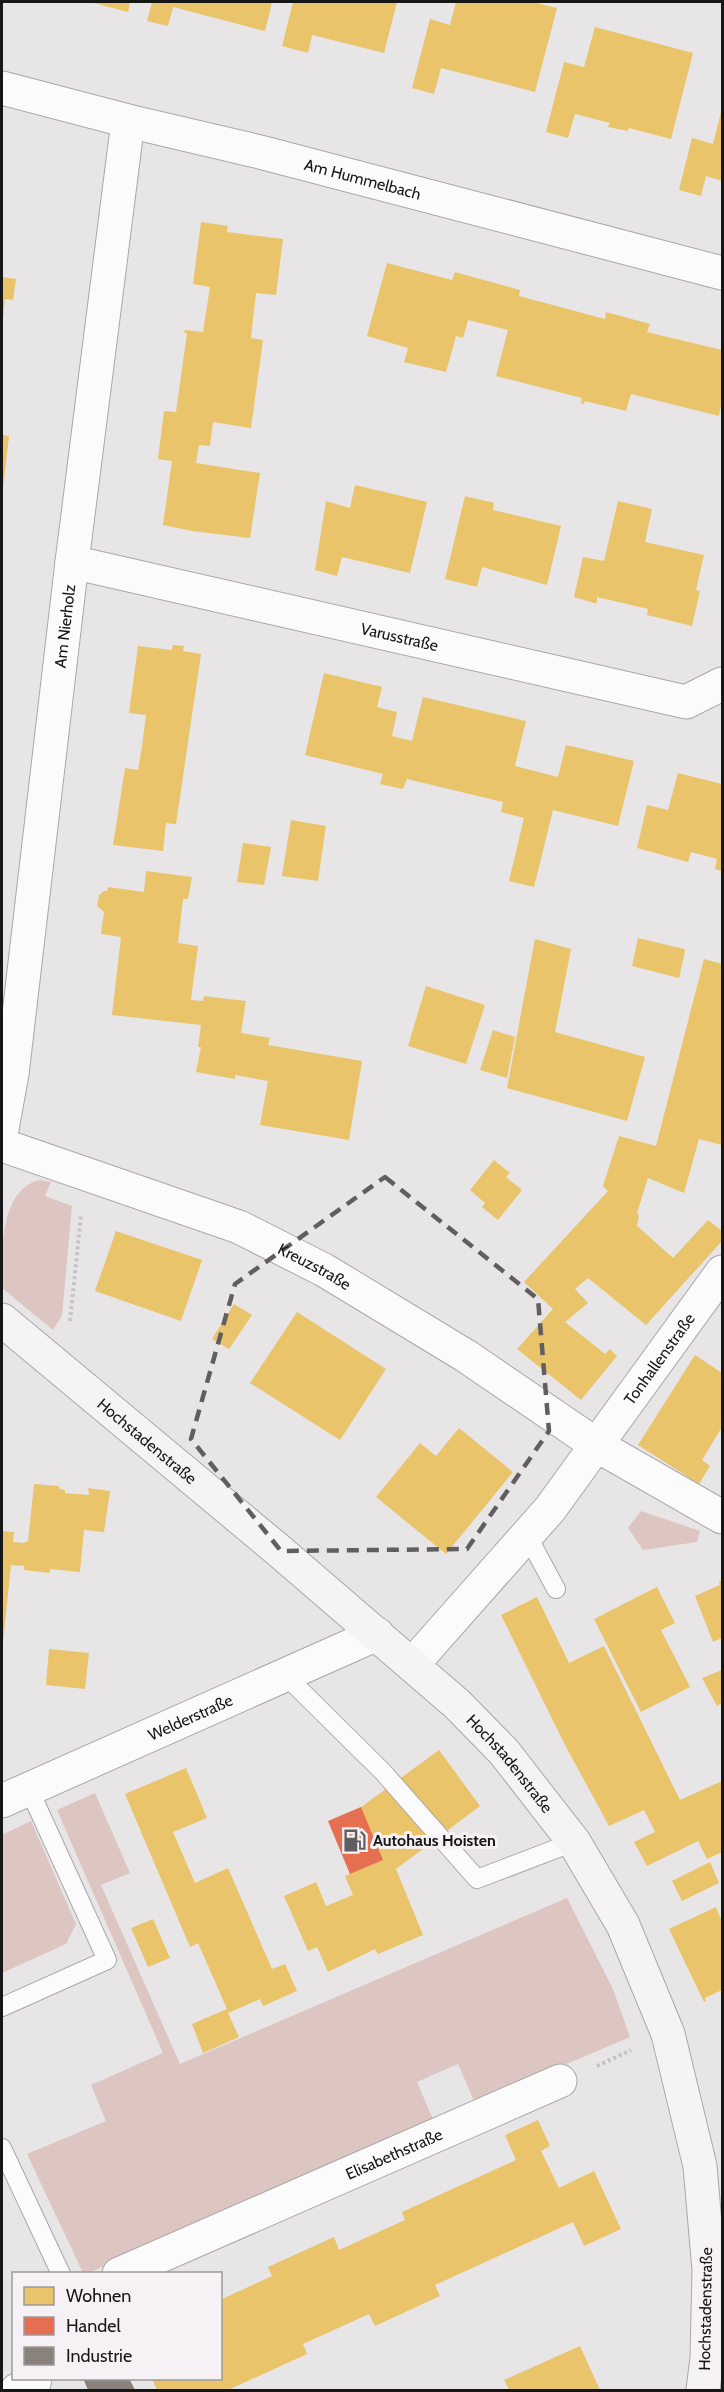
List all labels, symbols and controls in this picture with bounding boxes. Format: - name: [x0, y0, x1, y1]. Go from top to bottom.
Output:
- street label: Am Hummelbach: [302, 155, 423, 204]
- street label: Am Nierholz: [51, 583, 79, 669]
- street label: Varusstraße: [359, 619, 440, 655]
- street label: Kreuzstraße: [275, 1239, 354, 1294]
- street label: Tonhallenstraße: [620, 1310, 699, 1408]
- street label: Hochstadenstraße: [93, 1394, 201, 1488]
- street label: Welderstraße: [145, 1691, 236, 1745]
- street label: Hochstadenstraße: [462, 1710, 557, 1817]
- fuel station icon: Autohaus Hoisten: [342, 1827, 368, 1853]
- place label: Autohaus Hoisten: [373, 1831, 496, 1850]
- street label: Elisabethstraße: [343, 2125, 445, 2184]
- street label: Hochstadenstraße: [695, 2247, 716, 2371]
- legend: [12, 2272, 222, 2380]
- text: Wohnen: [66, 2285, 131, 2307]
- text: Handel: [66, 2315, 121, 2337]
- text: Industrie: [66, 2345, 132, 2367]

